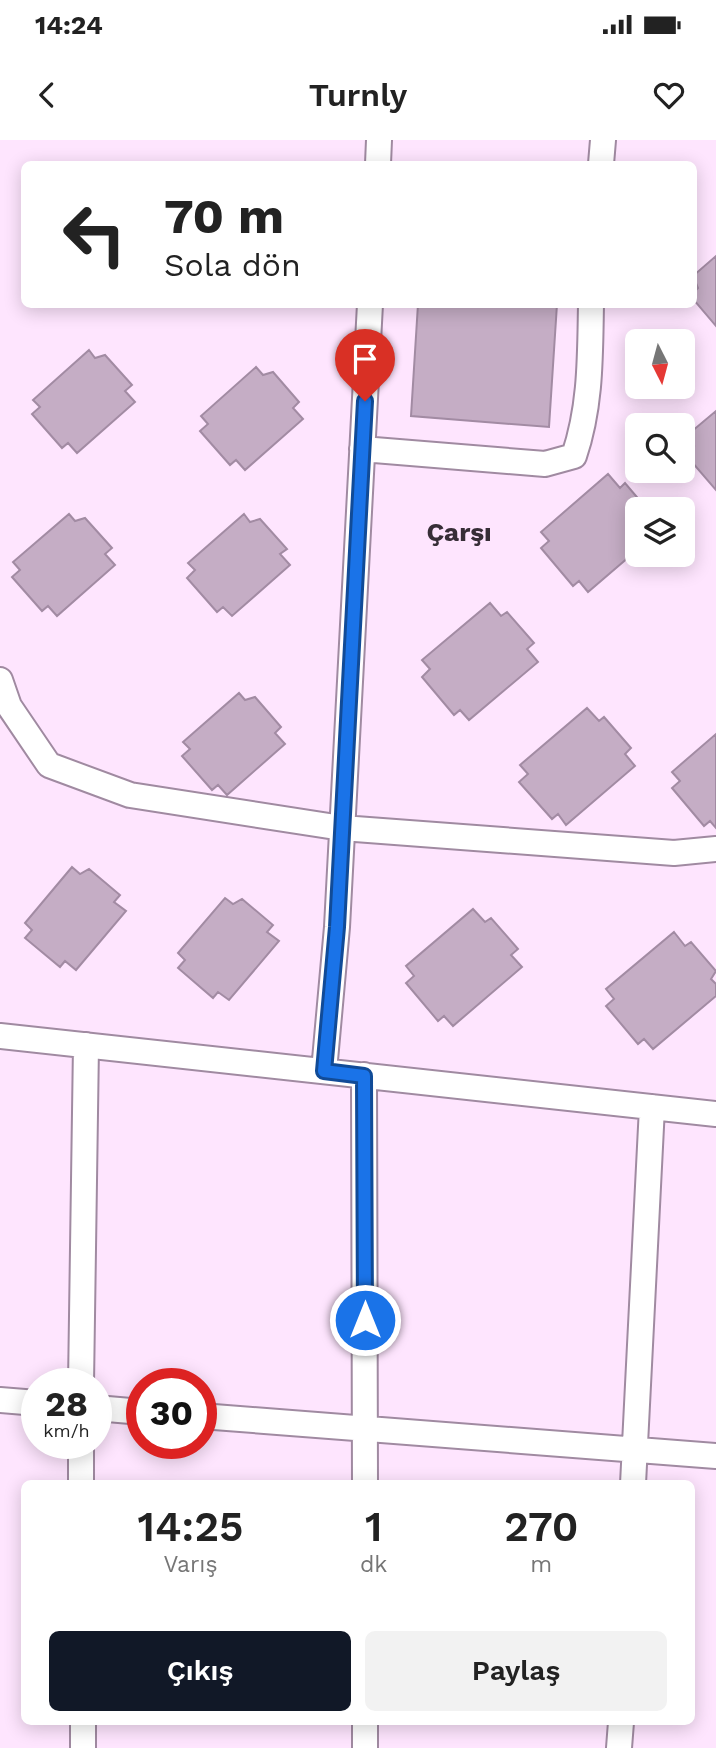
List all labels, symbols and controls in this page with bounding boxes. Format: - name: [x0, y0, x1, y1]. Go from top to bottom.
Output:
- text: 14:24: [35, 10, 103, 40]
- icon: back: [28, 76, 66, 114]
- text: Turnly: [309, 76, 407, 114]
- icon: heart: [650, 76, 688, 114]
- text: 70 m: [164, 187, 284, 245]
- icon: left: [49, 189, 140, 280]
- text: Sola dön: [164, 246, 301, 284]
- pin: [335, 329, 395, 401]
- north arrow: [625, 329, 695, 399]
- map controls: [625, 329, 695, 567]
- icon: arrive: [346, 340, 384, 378]
- button: search: [625, 413, 695, 483]
- button: layers: [625, 497, 695, 567]
- district label: Çarşı: [426, 517, 492, 547]
- position arrow: [328, 1283, 402, 1357]
- speed limit sign: 30: [126, 1368, 217, 1459]
- text: 28: [45, 1383, 88, 1425]
- text: km/h: [43, 1420, 90, 1441]
- text: 14:25: [138, 1502, 243, 1551]
- text: 1: [365, 1502, 382, 1551]
- text: 270: [504, 1502, 578, 1551]
- text: Varış: [163, 1551, 218, 1578]
- text: dk: [360, 1551, 387, 1578]
- text: m: [530, 1551, 552, 1578]
- button: Çıkış: [49, 1631, 351, 1711]
- button: Paylaş: [365, 1631, 667, 1711]

